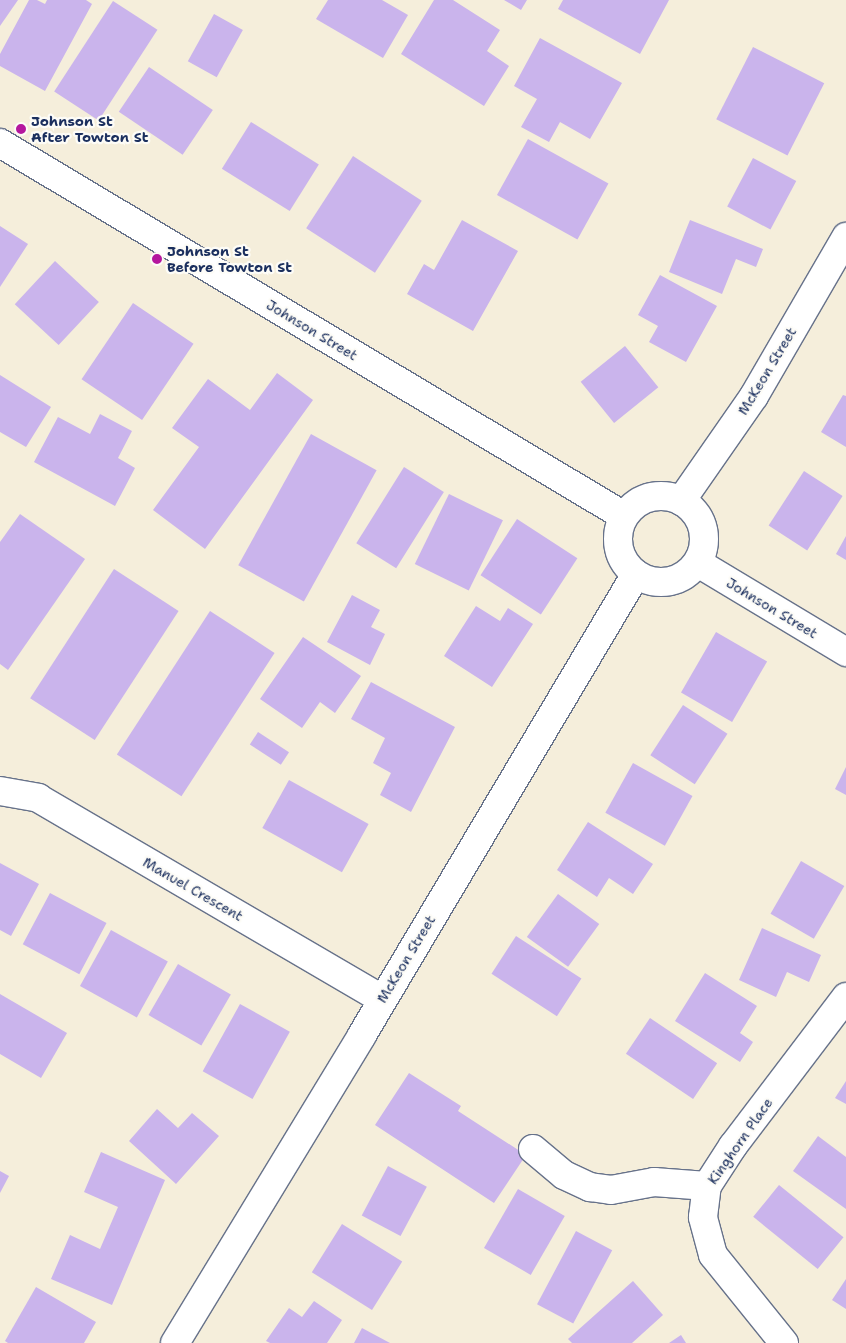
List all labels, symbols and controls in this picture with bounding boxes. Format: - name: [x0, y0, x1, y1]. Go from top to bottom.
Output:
- place label: Johnson St After Towton St: [31, 113, 149, 146]
- marker: Johnson St After Towton St: [15, 123, 27, 135]
- place label: Johnson St Before Towton St: [167, 243, 292, 276]
- marker: Johnson St Before Towton St: [151, 253, 163, 265]
- street label: Johnson Street: [263, 296, 361, 364]
- street label: McKeon Street: [734, 324, 800, 418]
- street label: Johnson Street: [723, 574, 821, 642]
- street label: Manuel Crescent: [140, 854, 246, 924]
- street label: McKeon Street: [373, 912, 439, 1006]
- street label: Kinghorn Place: [704, 1095, 776, 1187]

